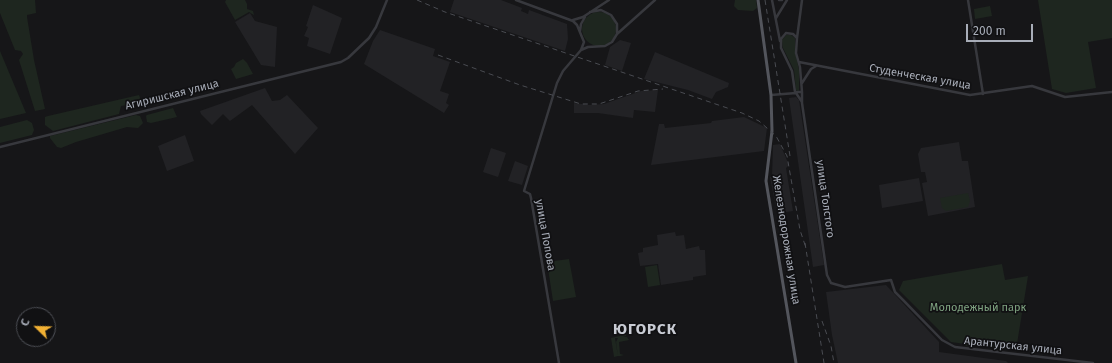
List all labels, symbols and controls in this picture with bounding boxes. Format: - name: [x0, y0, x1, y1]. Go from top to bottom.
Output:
- scale bar: [968, 16, 1035, 42]
- text: 200 m: [973, 24, 1006, 38]
- street label: Студенческая улица: [868, 62, 972, 92]
- street label: Агиришская улица: [124, 77, 220, 113]
- street label: улица Толстого: [813, 159, 837, 239]
- street label: Железнодорожная улица: [769, 174, 803, 306]
- street label: улица Попова: [532, 198, 558, 272]
- park label: Молодежный парк: [930, 301, 1026, 315]
- north arrow: [16, 307, 56, 347]
- text: С: [18, 317, 33, 328]
- district label: ЮГОРСК: [613, 321, 677, 339]
- street label: Арантурская улица: [963, 334, 1063, 358]

